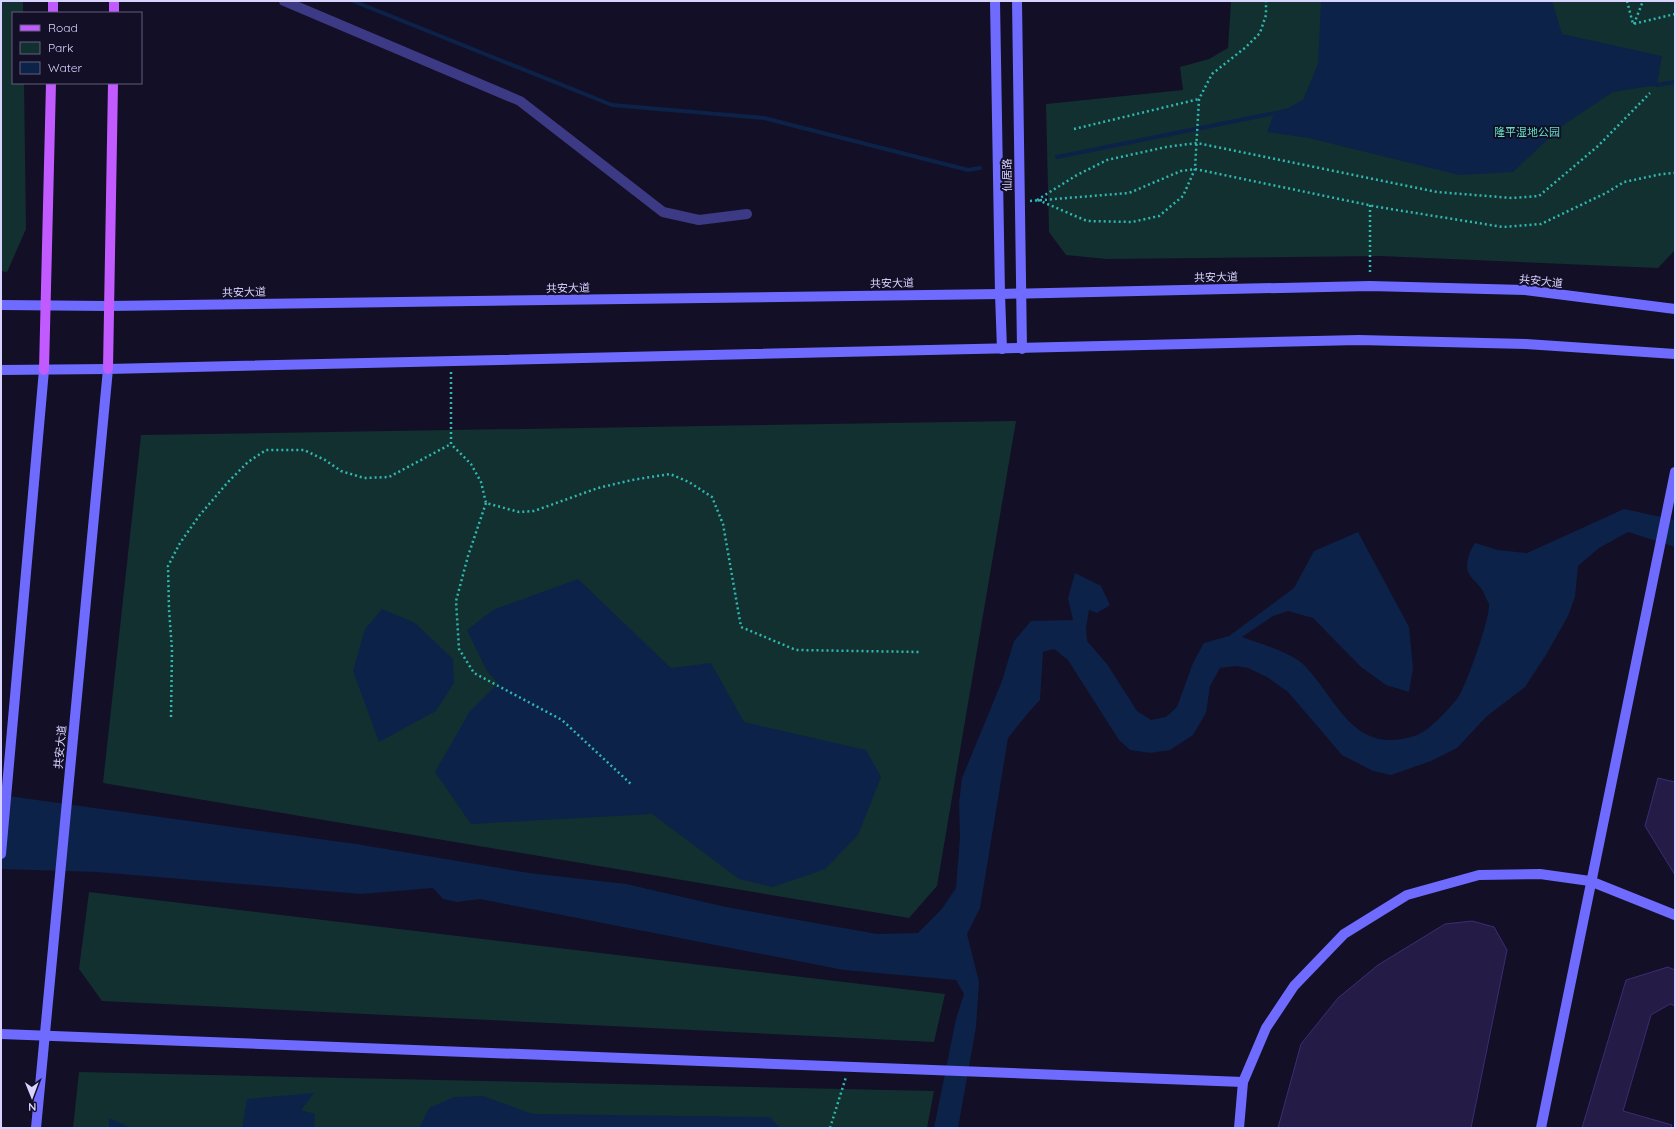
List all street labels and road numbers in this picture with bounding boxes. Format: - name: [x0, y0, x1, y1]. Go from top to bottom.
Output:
- street label: 仙居路: [1000, 158, 1014, 192]
- street label: 共安大道: [1194, 270, 1238, 284]
- street label: 共安大道: [1518, 272, 1564, 290]
- street label: 共安大道: [870, 276, 914, 290]
- street label: 共安大道: [546, 281, 590, 295]
- street label: 共安大道: [222, 285, 266, 299]
- street label: 共安大道: [51, 724, 69, 770]

